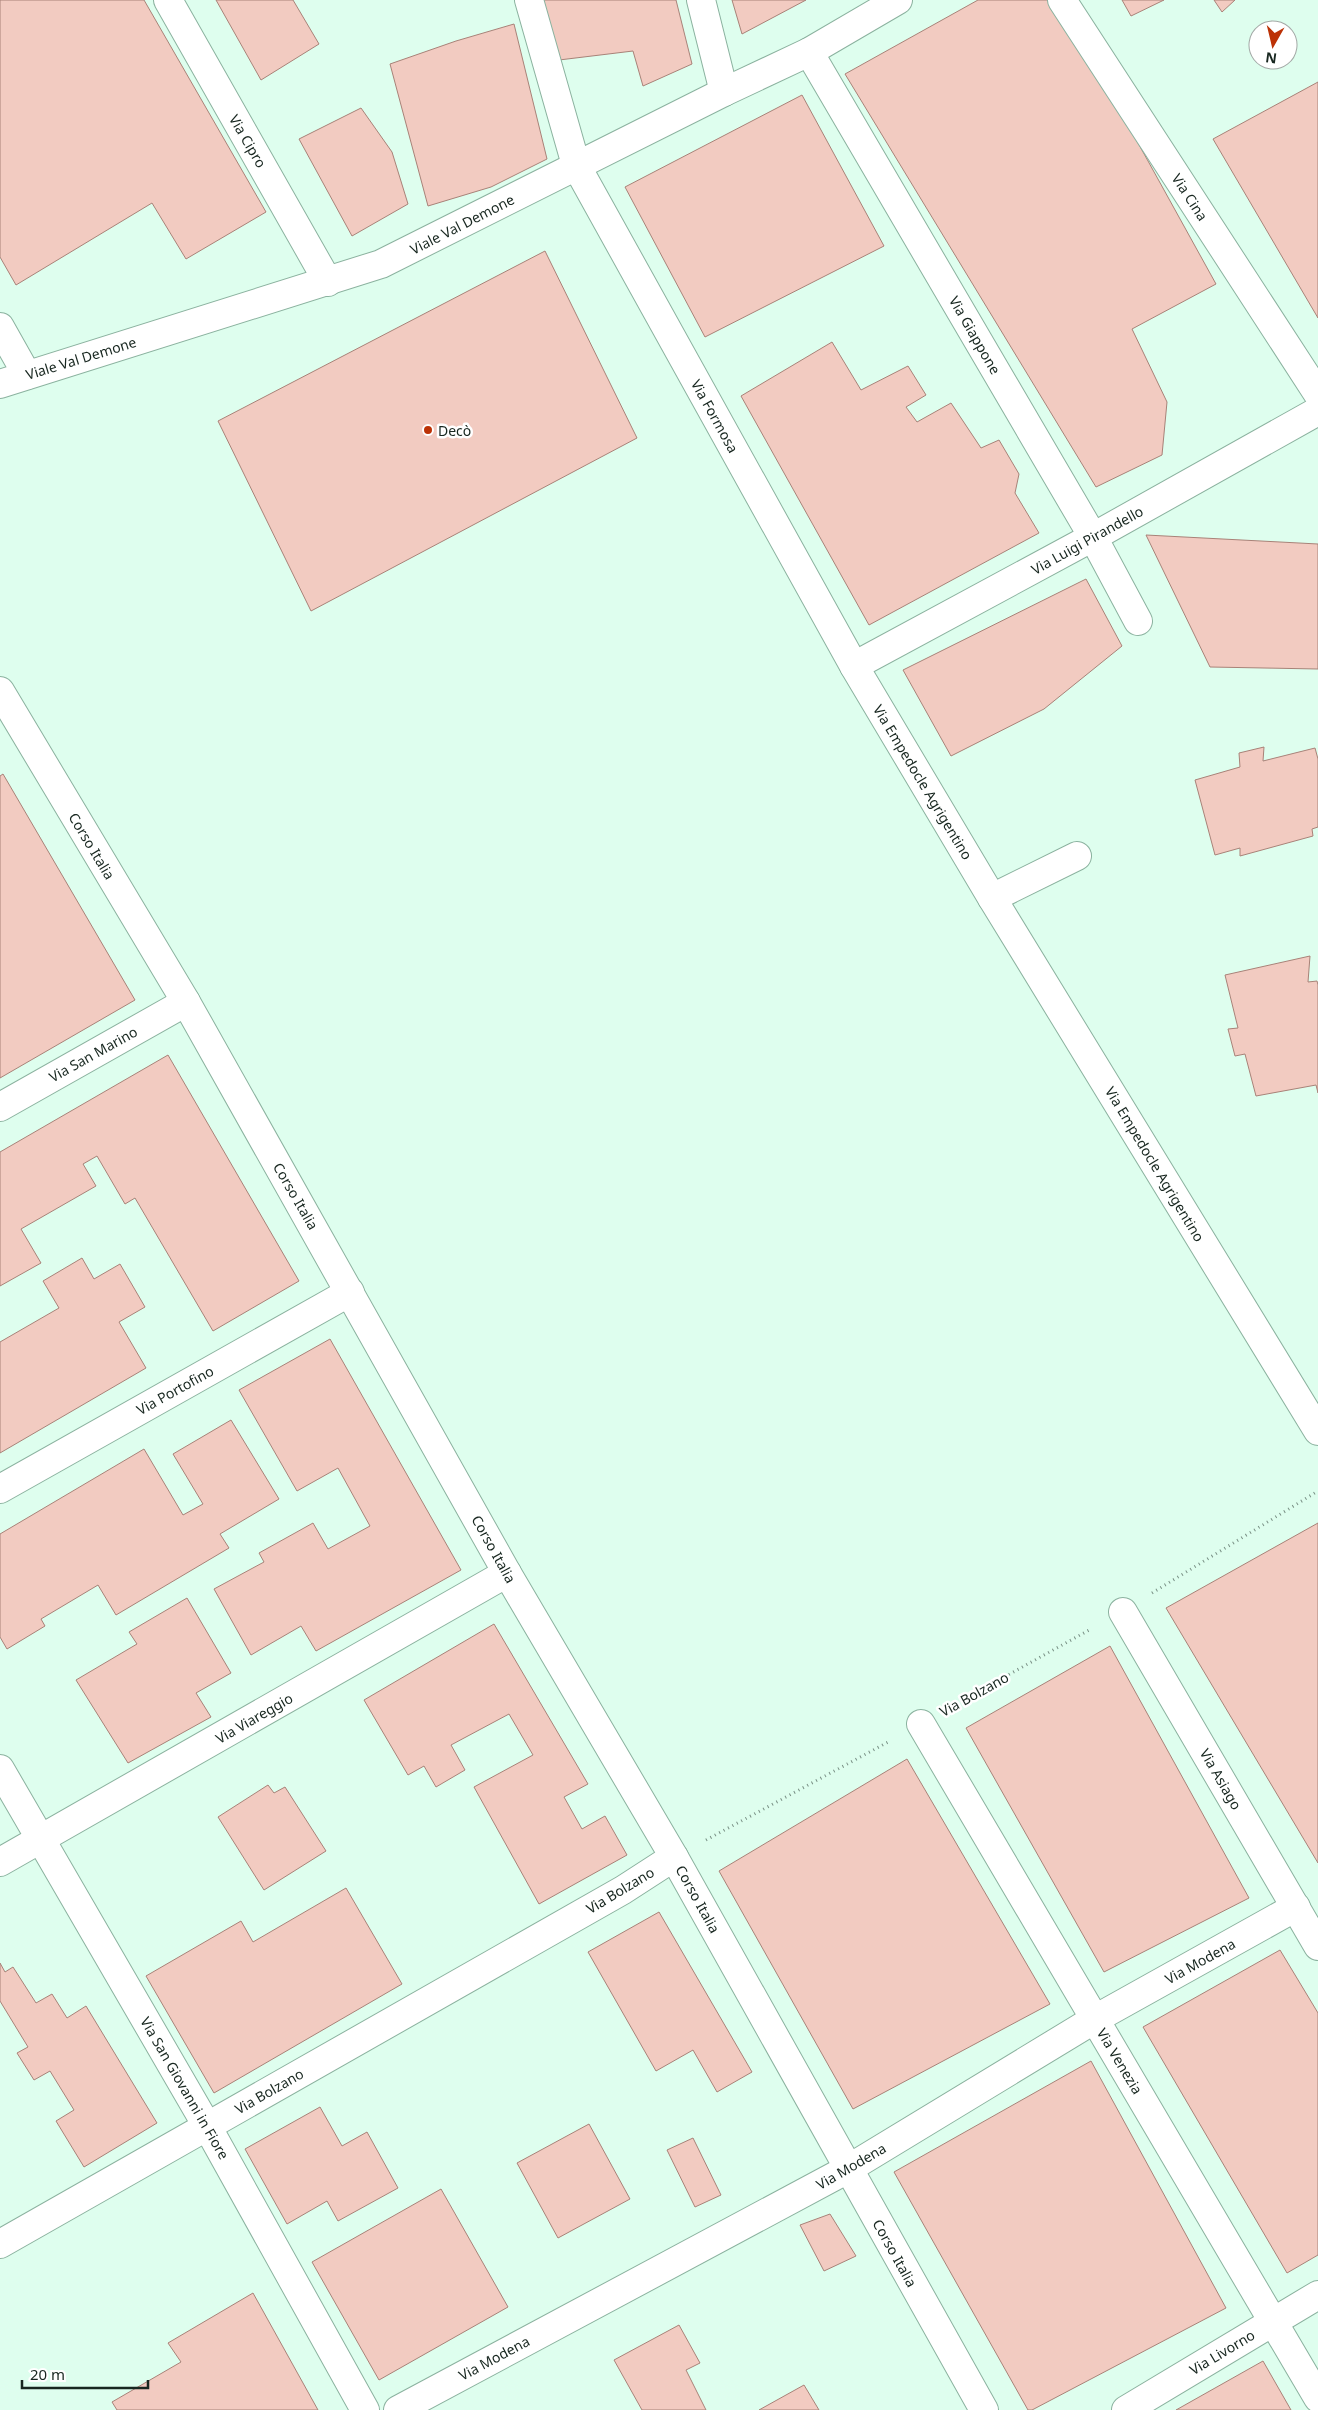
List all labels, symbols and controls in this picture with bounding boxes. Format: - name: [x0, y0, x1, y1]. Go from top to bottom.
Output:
- north arrow: [1248, 20, 1298, 70]
- text: N: [1264, 48, 1278, 69]
- street label: Via Cipro: [225, 111, 271, 171]
- street label: Via Cina: [1168, 170, 1212, 224]
- street label: Viale Val Demone: [407, 190, 517, 258]
- street label: Via Giappone: [945, 292, 1005, 378]
- street label: Viale Val Demone: [23, 332, 139, 384]
- street label: Via Formosa: [687, 376, 743, 456]
- place label: Decò: [438, 421, 471, 440]
- marker: Decò: [422, 424, 434, 436]
- street label: Via Luigi Pirandello: [1028, 501, 1146, 579]
- street label: Via Empedocle Agrigentino: [869, 701, 977, 863]
- street label: Corso Italia: [65, 809, 119, 883]
- street label: Via San Marino: [45, 1022, 141, 1086]
- street label: Via Empedocle Agrigentino: [1101, 1083, 1209, 1245]
- street label: Corso Italia: [269, 1159, 323, 1233]
- street label: Via Portofino: [133, 1361, 217, 1419]
- street label: Corso Italia: [468, 1512, 520, 1586]
- street label: Via Bolzano: [936, 1667, 1012, 1721]
- street label: Via Viareggio: [212, 1688, 296, 1748]
- street label: Via Asiago: [1196, 1745, 1246, 1813]
- street label: Via Bolzano: [582, 1862, 658, 1918]
- street label: Corso Italia: [672, 1862, 724, 1936]
- street label: Via Modena: [1161, 1934, 1239, 1988]
- street label: Via San Giovanni in Fiore: [136, 2013, 234, 2163]
- street label: Via Venezia: [1093, 2024, 1147, 2098]
- street label: Via Bolzano: [231, 2064, 307, 2118]
- street label: Via Modena: [813, 2138, 889, 2194]
- street label: Corso Italia: [869, 2216, 921, 2290]
- street label: Via Livorno: [1186, 2325, 1258, 2379]
- street label: Via Modena: [455, 2331, 533, 2385]
- scale bar: [22, 2358, 149, 2390]
- text: 20 m: [30, 2364, 65, 2384]

